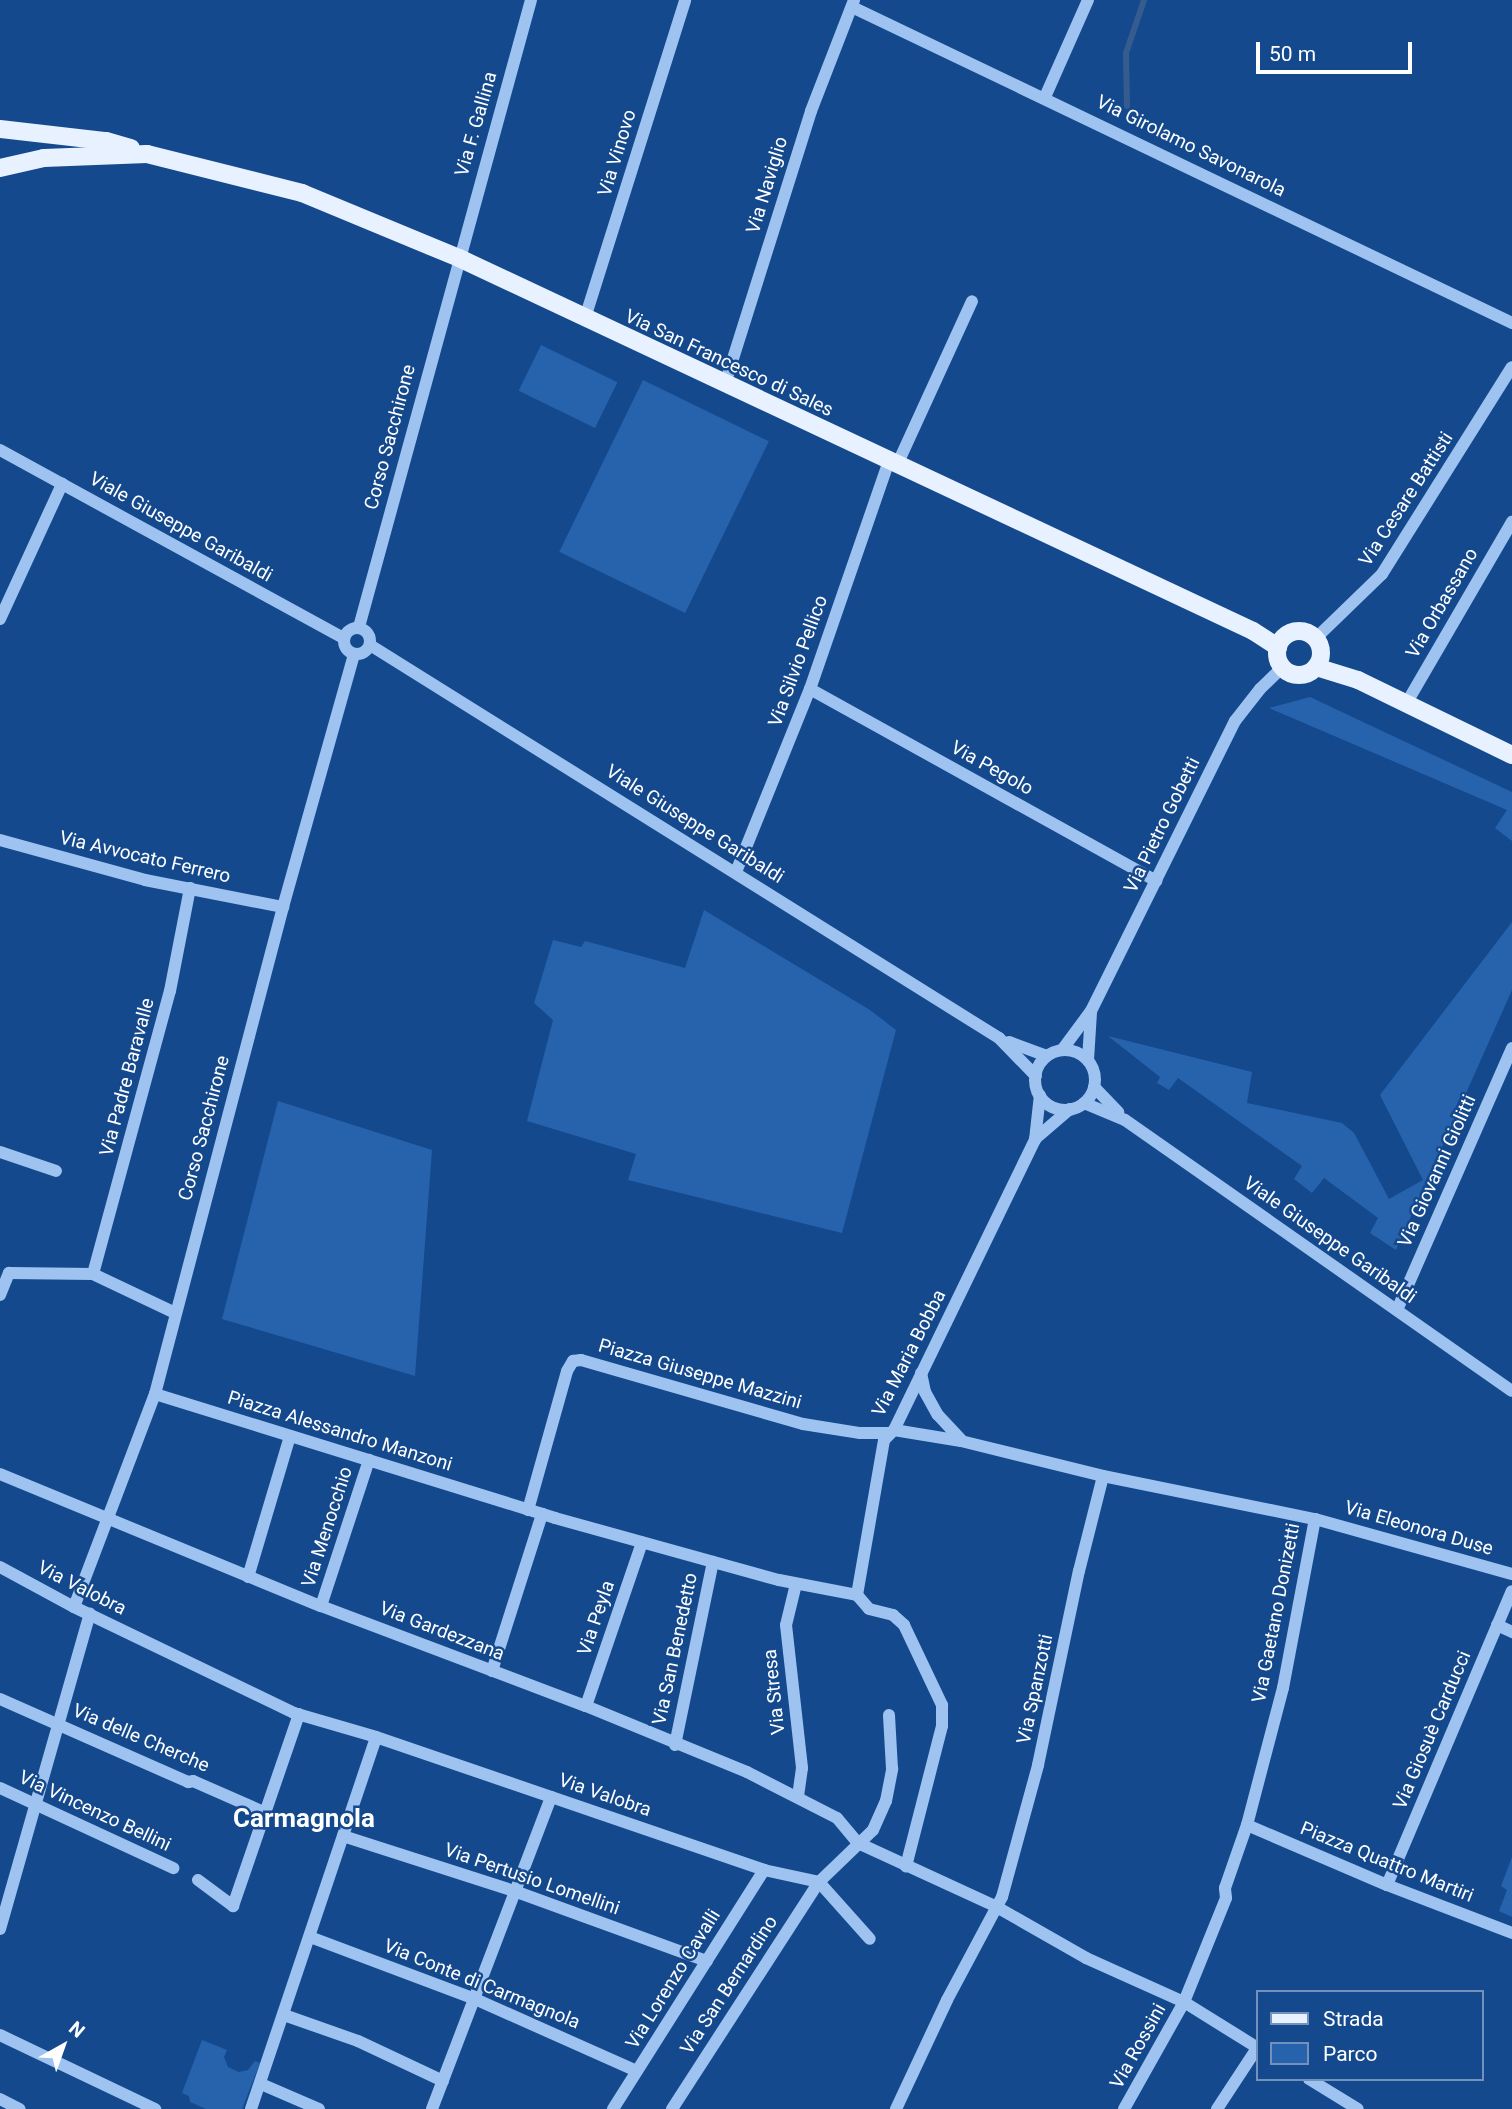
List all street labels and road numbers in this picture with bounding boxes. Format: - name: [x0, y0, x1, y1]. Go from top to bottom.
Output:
- street label: Via F. Gallina: [450, 69, 502, 179]
- street label: Via Girolamo Savonarola: [1093, 90, 1289, 202]
- street label: Via Vinovo: [593, 107, 641, 199]
- street label: Via Naviglio: [741, 134, 793, 236]
- street label: Via San Francesco di Sales: [621, 305, 837, 421]
- street label: Corso Sacchirone: [360, 362, 420, 512]
- street label: Via Cesare Battisti: [1354, 428, 1458, 570]
- street label: Viale Giuseppe Garibaldi: [85, 467, 277, 587]
- street label: Via Orbassano: [1401, 544, 1483, 662]
- street label: Via Silvio Pellico: [764, 592, 832, 730]
- street label: Via Pegolo: [947, 736, 1037, 800]
- street label: Via Pietro Gobetti: [1119, 753, 1205, 897]
- street label: Viale Giuseppe Garibaldi: [602, 760, 788, 888]
- street label: Via Avvocato Ferrero: [57, 826, 233, 888]
- street label: Via Padre Baravalle: [95, 995, 159, 1159]
- street label: Corso Sacchirone: [174, 1053, 234, 1203]
- street label: Via Giovanni Giolitti: [1393, 1091, 1481, 1251]
- street label: Viale Giuseppe Garibaldi: [1239, 1172, 1421, 1308]
- street label: Via Maria Bobba: [867, 1286, 951, 1420]
- street label: Piazza Giuseppe Mazzini: [596, 1334, 804, 1414]
- street label: Piazza Alessandro Manzoni: [225, 1386, 455, 1476]
- street label: Via Menocchio: [297, 1464, 357, 1590]
- street label: Via Eleonora Duse: [1342, 1496, 1496, 1560]
- street label: Via Gaetano Donizetti: [1247, 1521, 1305, 1705]
- street label: Via Valobra: [34, 1556, 130, 1620]
- street label: Via San Benedetto: [648, 1571, 702, 1727]
- street label: Via Peyla: [573, 1578, 619, 1658]
- street label: Via Gardezzana: [376, 1597, 508, 1665]
- street label: Via Spanzotti: [1012, 1632, 1058, 1746]
- street label: Via Giosuè Carducci: [1388, 1647, 1476, 1813]
- street label: Via Stresa: [758, 1648, 790, 1736]
- street label: Via delle Cherche: [69, 1699, 213, 1777]
- street label: Via Vincenzo Bellini: [15, 1766, 175, 1856]
- street label: Via Valobra: [556, 1769, 654, 1821]
- street label: Piazza Quattro Martiri: [1297, 1817, 1477, 1907]
- street label: Via Pertusio Lomellini: [441, 1838, 623, 1920]
- street label: Via Lorenzo Cavalli: [621, 1905, 725, 2053]
- street label: Via San Bernardino: [676, 1911, 782, 2059]
- street label: Via Conte di Carmagnola: [381, 1934, 583, 2034]
- street label: Via Rossini: [1105, 2000, 1171, 2092]

